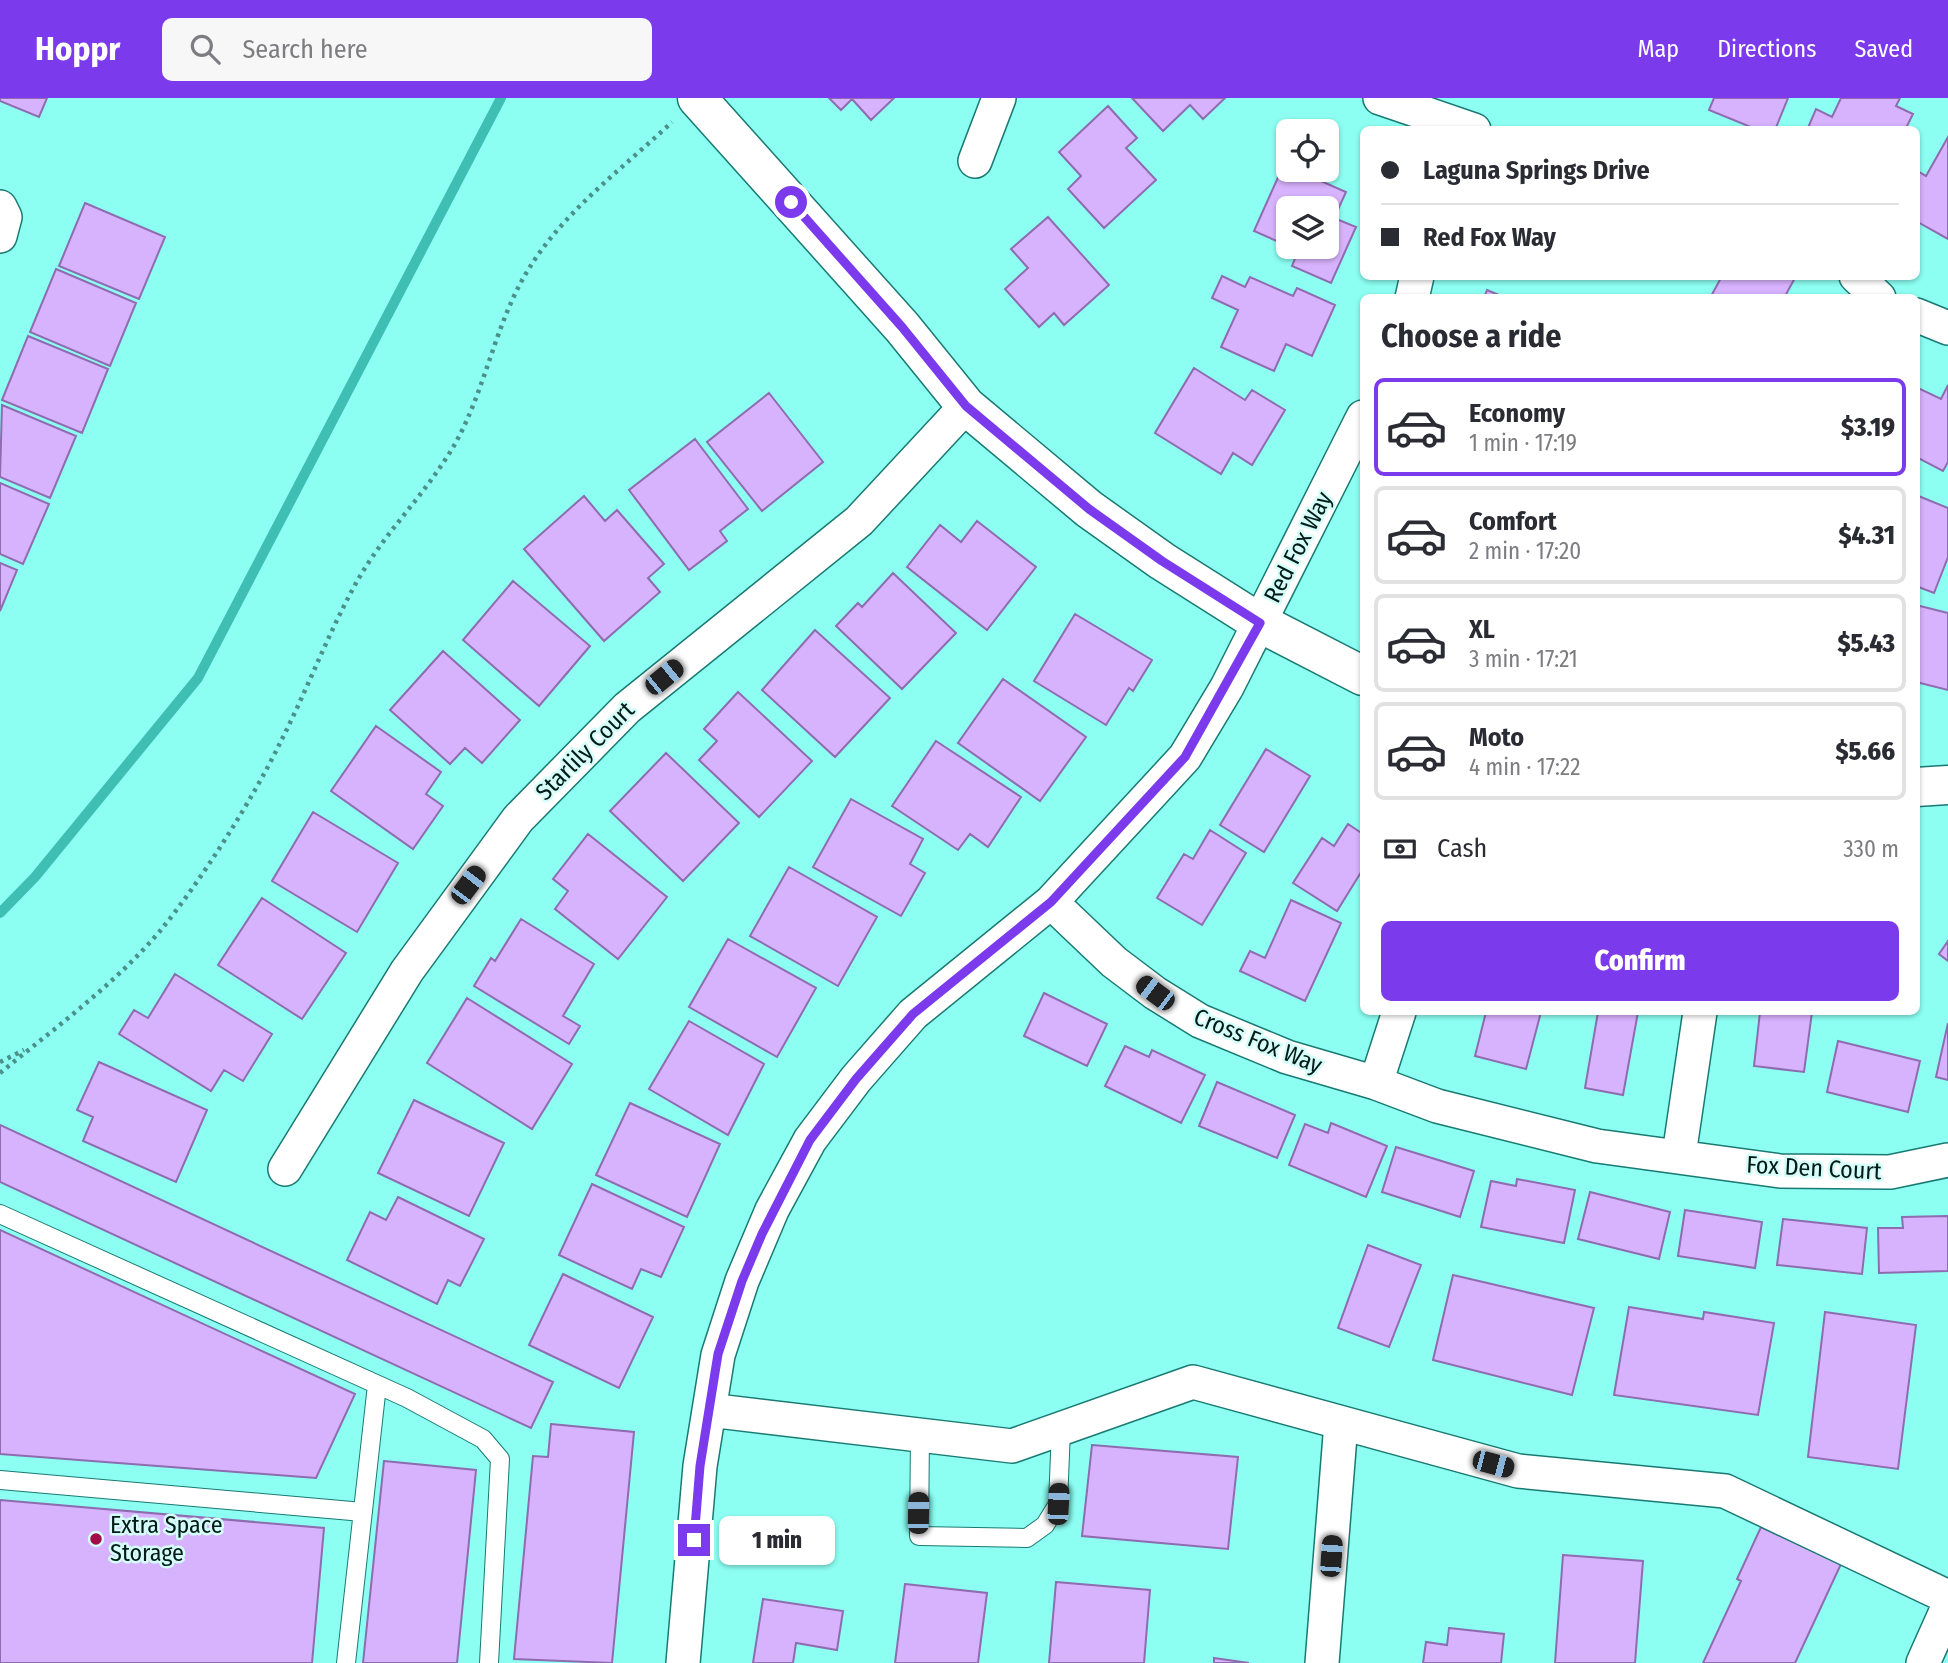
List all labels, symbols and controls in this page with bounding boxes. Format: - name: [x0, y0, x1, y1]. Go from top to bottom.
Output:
- search box: [162, 18, 652, 81]
- text: Hoppr: [35, 29, 120, 69]
- icon: search: [186, 30, 224, 68]
- text: Search here: [242, 34, 368, 65]
- text: Map: [1638, 35, 1679, 63]
- text: Directions: [1717, 35, 1816, 63]
- text: Saved: [1854, 35, 1913, 63]
- map controls: [1276, 119, 1339, 259]
- button: locate: [1276, 119, 1339, 182]
- text: Laguna Springs Drive: [1423, 155, 1650, 186]
- route start: [775, 186, 807, 218]
- button: layers: [1276, 196, 1339, 259]
- text: Red Fox Way: [1423, 222, 1556, 253]
- text: Choose a ride: [1381, 317, 1562, 355]
- icon: car: [1385, 396, 1448, 459]
- text: Economy: [1469, 398, 1565, 429]
- text: $3.19: [1841, 412, 1895, 443]
- text: 1 min · 17:19: [1469, 429, 1577, 457]
- street label: Red Fox Way: [1258, 487, 1338, 607]
- icon: car: [1385, 504, 1448, 567]
- text: Comfort: [1469, 506, 1557, 537]
- text: $4.31: [1839, 520, 1895, 551]
- text: 2 min · 17:20: [1469, 537, 1581, 565]
- icon: car: [1385, 612, 1448, 675]
- text: XL: [1469, 614, 1495, 645]
- text: $5.43: [1837, 628, 1895, 659]
- text: 3 min · 17:21: [1469, 645, 1578, 673]
- car: [642, 656, 687, 698]
- street label: Starlily Court: [530, 696, 640, 806]
- icon: car: [1385, 720, 1448, 783]
- text: Moto: [1469, 722, 1524, 753]
- text: $5.66: [1835, 736, 1895, 767]
- text: 4 min · 17:22: [1469, 753, 1580, 781]
- icon: cash: [1381, 830, 1419, 868]
- text: Cash: [1437, 833, 1487, 864]
- text: 330 m: [1843, 835, 1899, 863]
- car: [447, 862, 490, 908]
- button: Confirm: [1381, 921, 1899, 1001]
- car: [1132, 972, 1179, 1014]
- street label: Cross Fox Way: [1190, 1003, 1326, 1079]
- street label: Fox Den Court: [1746, 1150, 1883, 1186]
- car: [1470, 1448, 1517, 1480]
- car: [1047, 1482, 1070, 1526]
- car: [908, 1492, 929, 1534]
- place label: Extra Space Storage: [110, 1511, 223, 1567]
- callout: 1 min: [718, 1516, 834, 1564]
- route end: [678, 1524, 710, 1556]
- text: 1 min: [752, 1526, 802, 1554]
- marker: Extra Space Storage: [88, 1531, 104, 1547]
- car: [1320, 1534, 1343, 1578]

